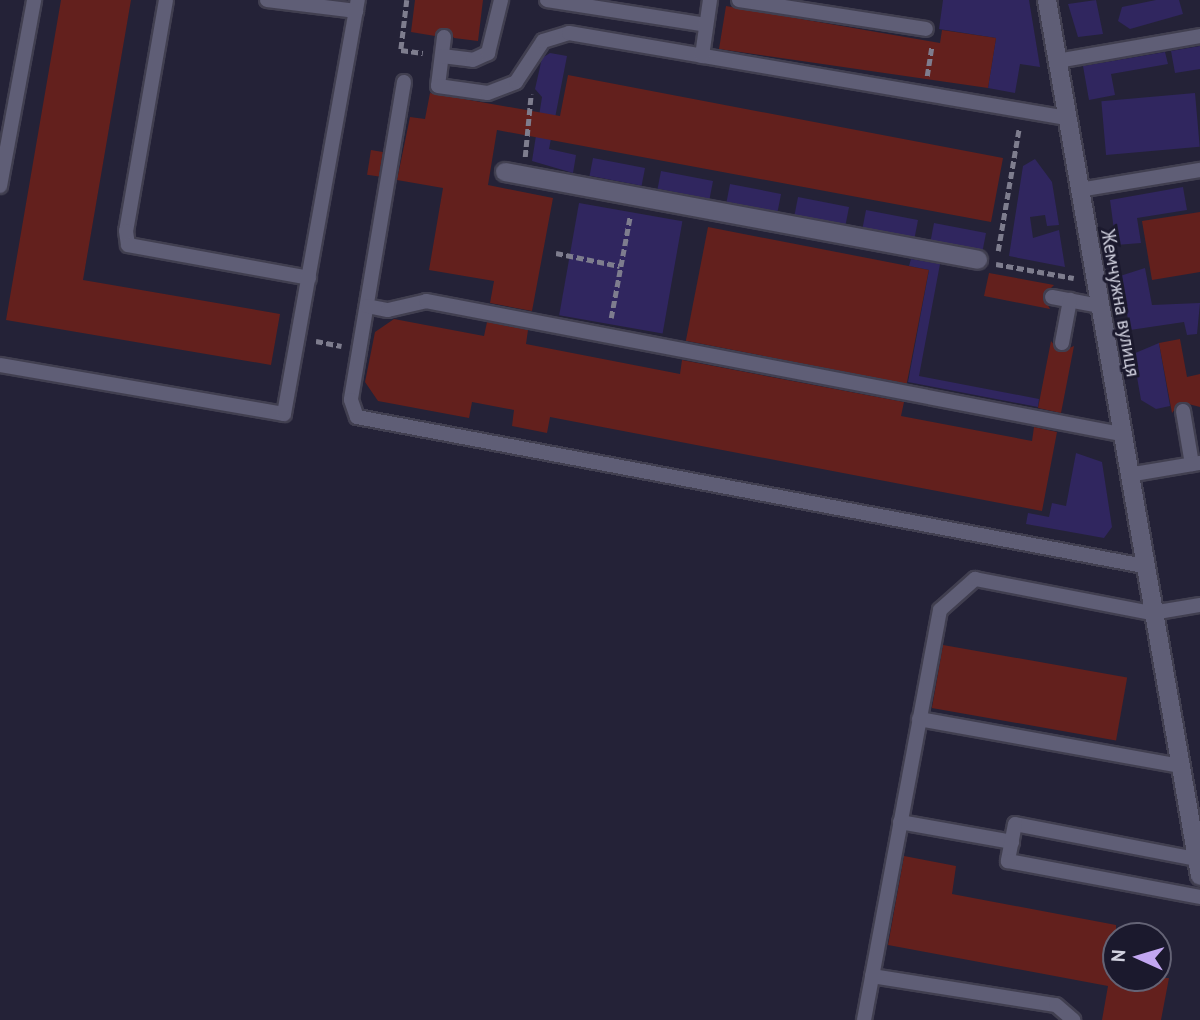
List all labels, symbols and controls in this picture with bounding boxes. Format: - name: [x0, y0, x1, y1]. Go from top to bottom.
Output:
- street label: Жемчужна вулиця: [1096, 227, 1144, 379]
- north arrow: [1102, 922, 1172, 992]
- text: N: [1106, 949, 1130, 963]

